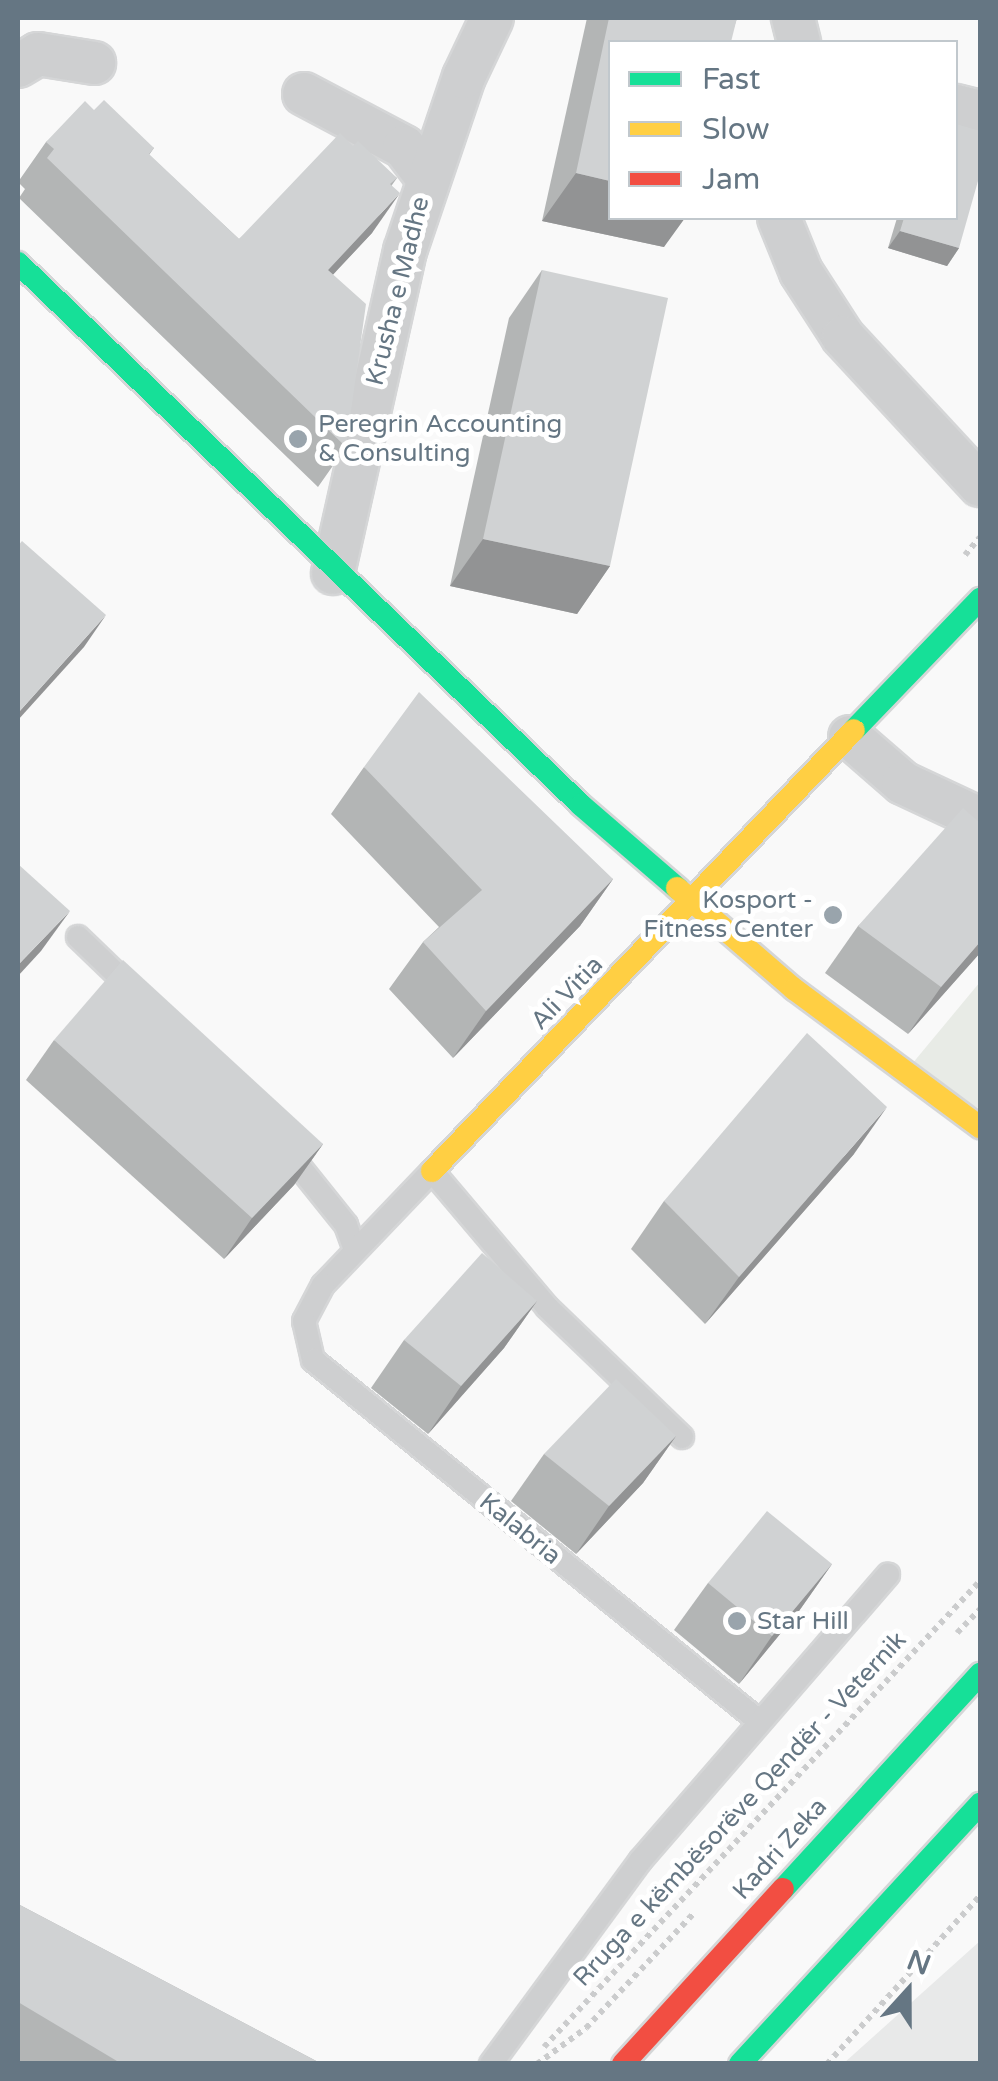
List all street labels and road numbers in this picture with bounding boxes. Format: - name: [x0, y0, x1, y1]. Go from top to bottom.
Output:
- street label: Krusha e Madhe: [360, 194, 436, 388]
- street label: Ali Vitia: [525, 950, 609, 1036]
- street label: Kalabria: [473, 1487, 567, 1571]
- street label: Rruga e këmbësorëve Qendër - Veternik: [567, 1625, 913, 1993]
- street label: Kadri Zeka: [727, 1792, 833, 1906]

